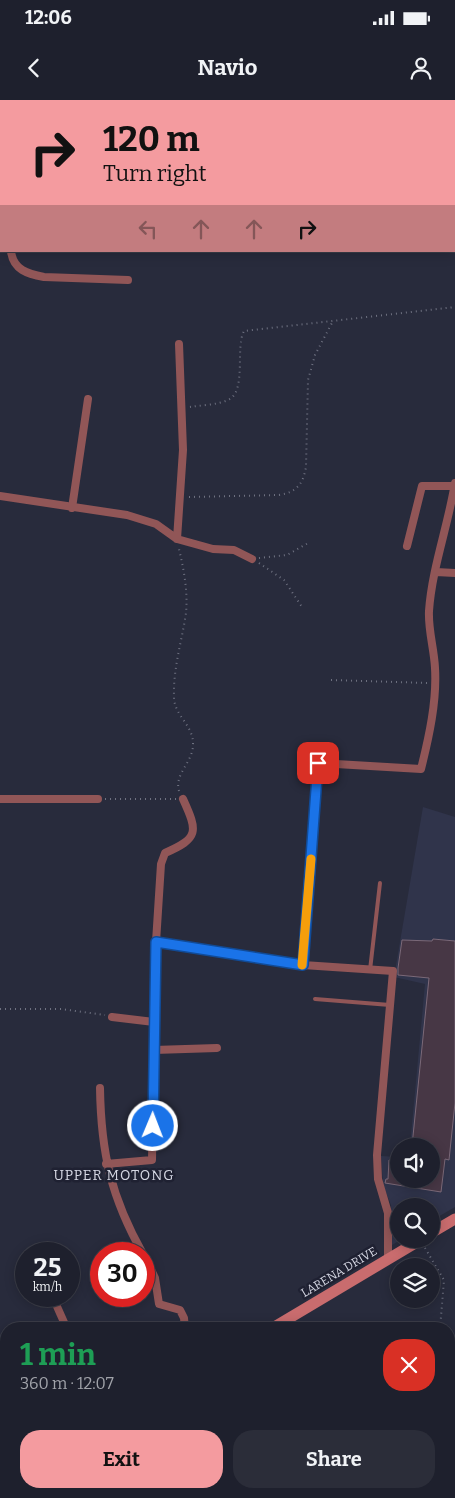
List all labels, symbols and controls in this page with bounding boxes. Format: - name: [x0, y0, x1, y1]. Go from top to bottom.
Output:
- text: 12:06: [25, 6, 72, 29]
- icon: back: [20, 54, 48, 82]
- text: Navio: [197, 54, 258, 81]
- icon: person: [407, 54, 435, 82]
- text: 120 m: [103, 118, 200, 160]
- icon: right: [20, 120, 85, 185]
- text: Turn right: [103, 160, 206, 187]
- icon: left: [134, 215, 162, 243]
- icon: ahead: [187, 215, 215, 243]
- icon: ahead: [240, 215, 268, 243]
- icon: right: [293, 215, 321, 243]
- pin: [297, 742, 339, 784]
- icon: arrive: [304, 749, 332, 777]
- position arrow: [126, 1099, 178, 1151]
- map controls: [390, 1138, 440, 1308]
- button: sound: [390, 1138, 440, 1188]
- district label: UPPER MOTONG: [53, 1167, 175, 1184]
- button: search: [390, 1198, 440, 1248]
- speed limit sign: 30: [90, 1242, 155, 1307]
- street label: LARENA DRIVE: [299, 1244, 379, 1300]
- text: 25: [34, 1253, 61, 1283]
- button: layers: [390, 1258, 440, 1308]
- text: km/h: [33, 1280, 62, 1294]
- text: 1 min: [20, 1337, 96, 1373]
- button: close: [383, 1339, 435, 1391]
- text: 360 m · 12:07: [20, 1374, 114, 1393]
- button: Exit: [20, 1430, 223, 1488]
- button: Share: [233, 1430, 435, 1488]

